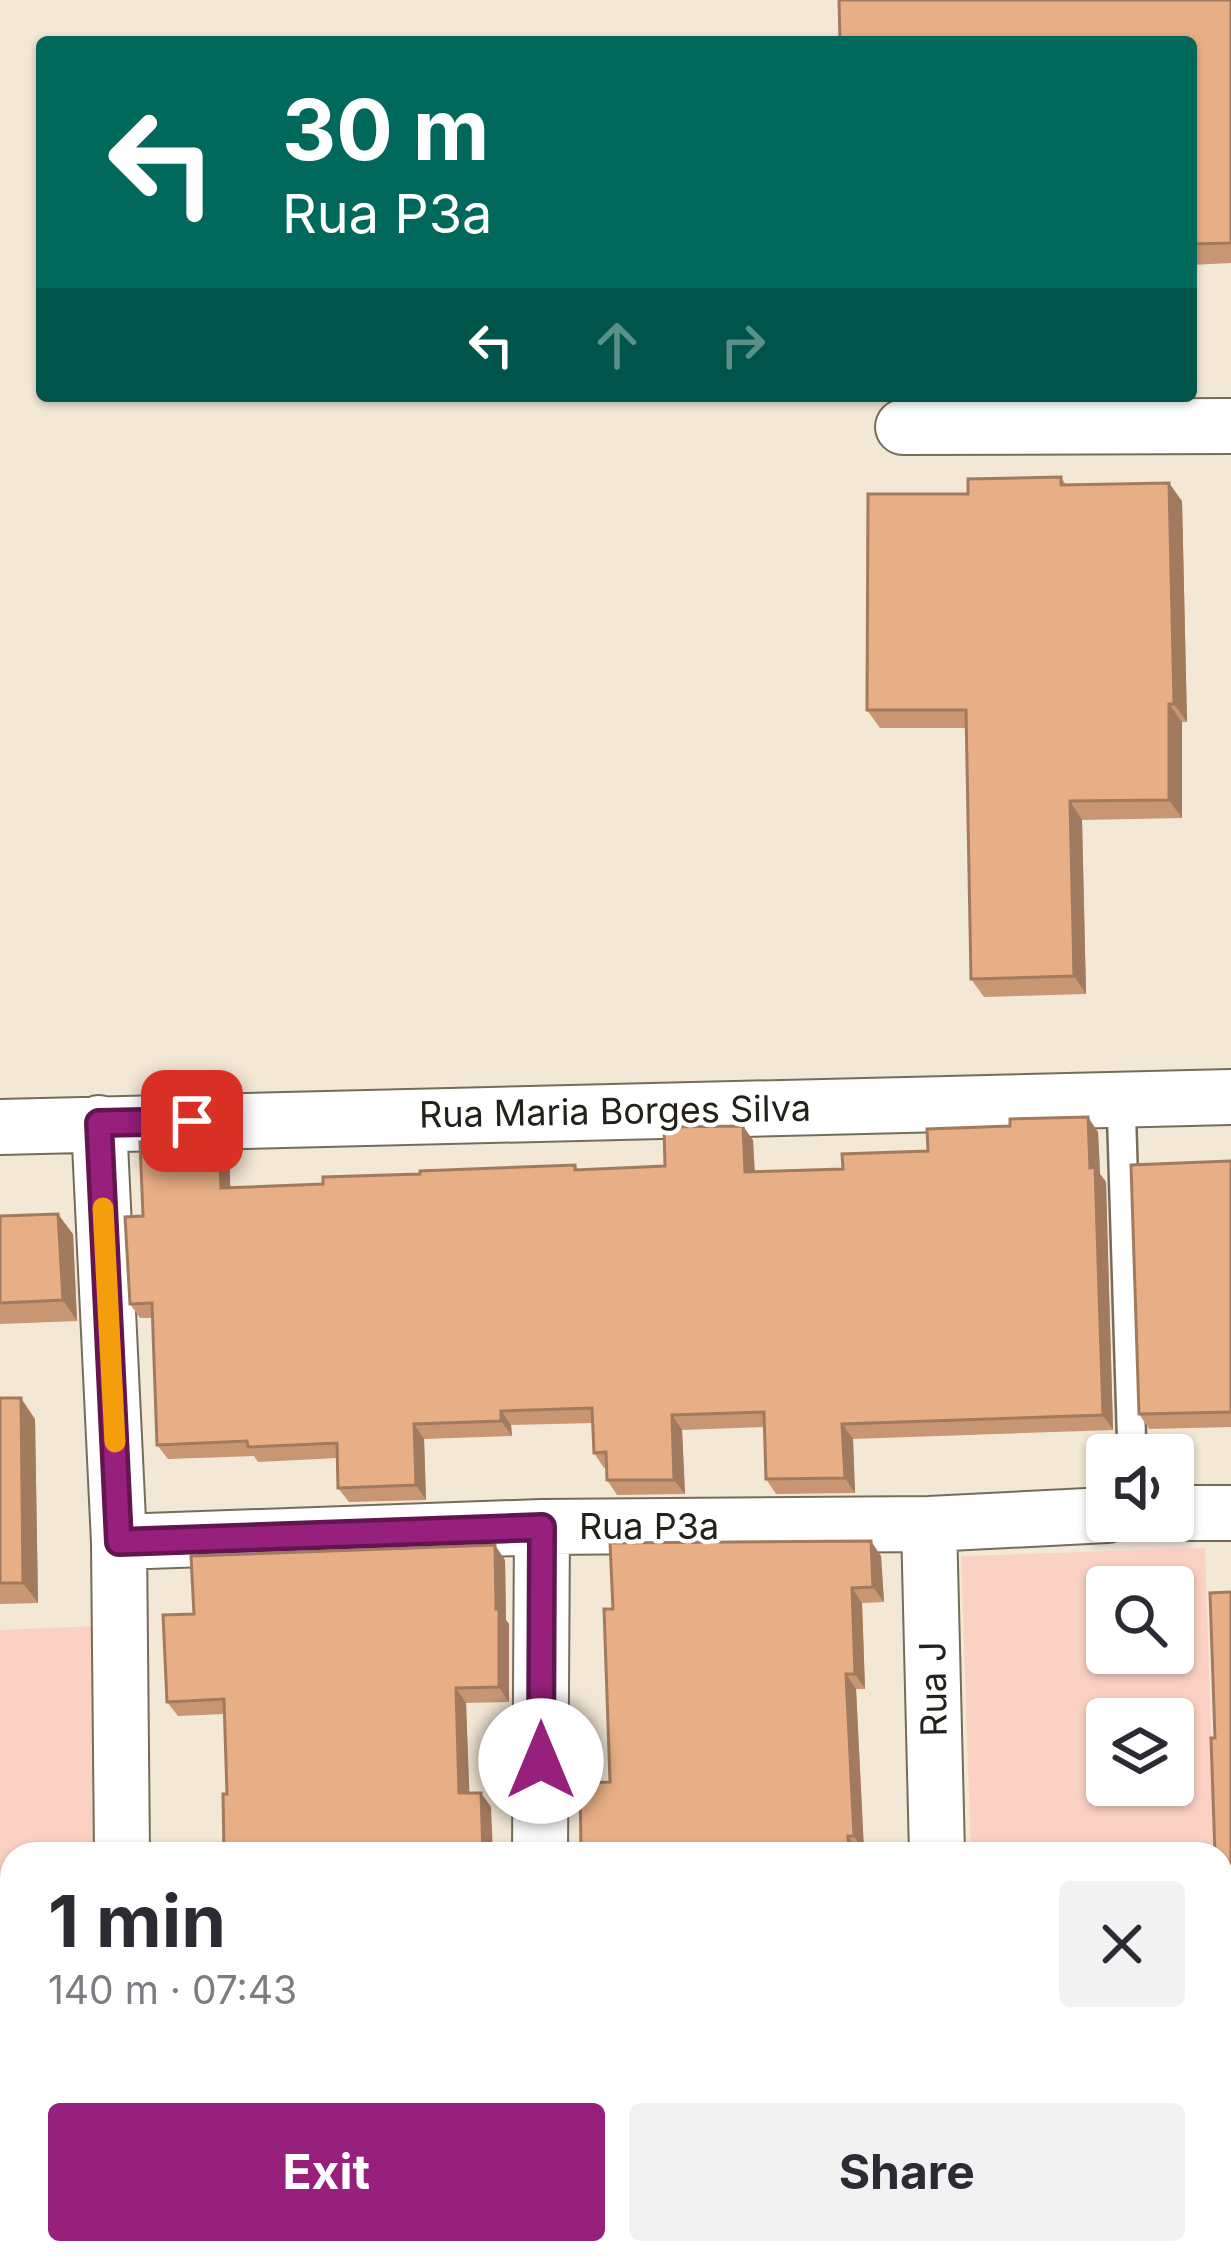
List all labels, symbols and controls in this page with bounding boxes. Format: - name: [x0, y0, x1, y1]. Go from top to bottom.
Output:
- text: 30 m: [282, 79, 489, 180]
- icon: left: [84, 84, 240, 240]
- text: Rua P3a: [282, 181, 492, 246]
- icon: left: [458, 312, 524, 378]
- icon: ahead: [584, 312, 650, 378]
- icon: right: [710, 312, 776, 378]
- pin: [141, 1070, 243, 1172]
- street label: Rua Maria Borges Silva: [419, 1086, 811, 1136]
- icon: arrive: [159, 1088, 225, 1154]
- map controls: [1086, 1434, 1194, 1806]
- button: sound: [1086, 1434, 1194, 1542]
- street label: Rua P3a: [579, 1504, 719, 1548]
- button: search: [1086, 1566, 1194, 1674]
- street label: Rua J: [910, 1641, 956, 1737]
- position arrow: [478, 1698, 604, 1824]
- button: layers: [1086, 1698, 1194, 1806]
- text: 1 min: [48, 1877, 226, 1964]
- button: close: [1059, 1881, 1185, 2007]
- text: 140 m · 07:43: [48, 1966, 297, 2013]
- button: Exit: [48, 2103, 605, 2241]
- button: Share: [629, 2103, 1185, 2241]

